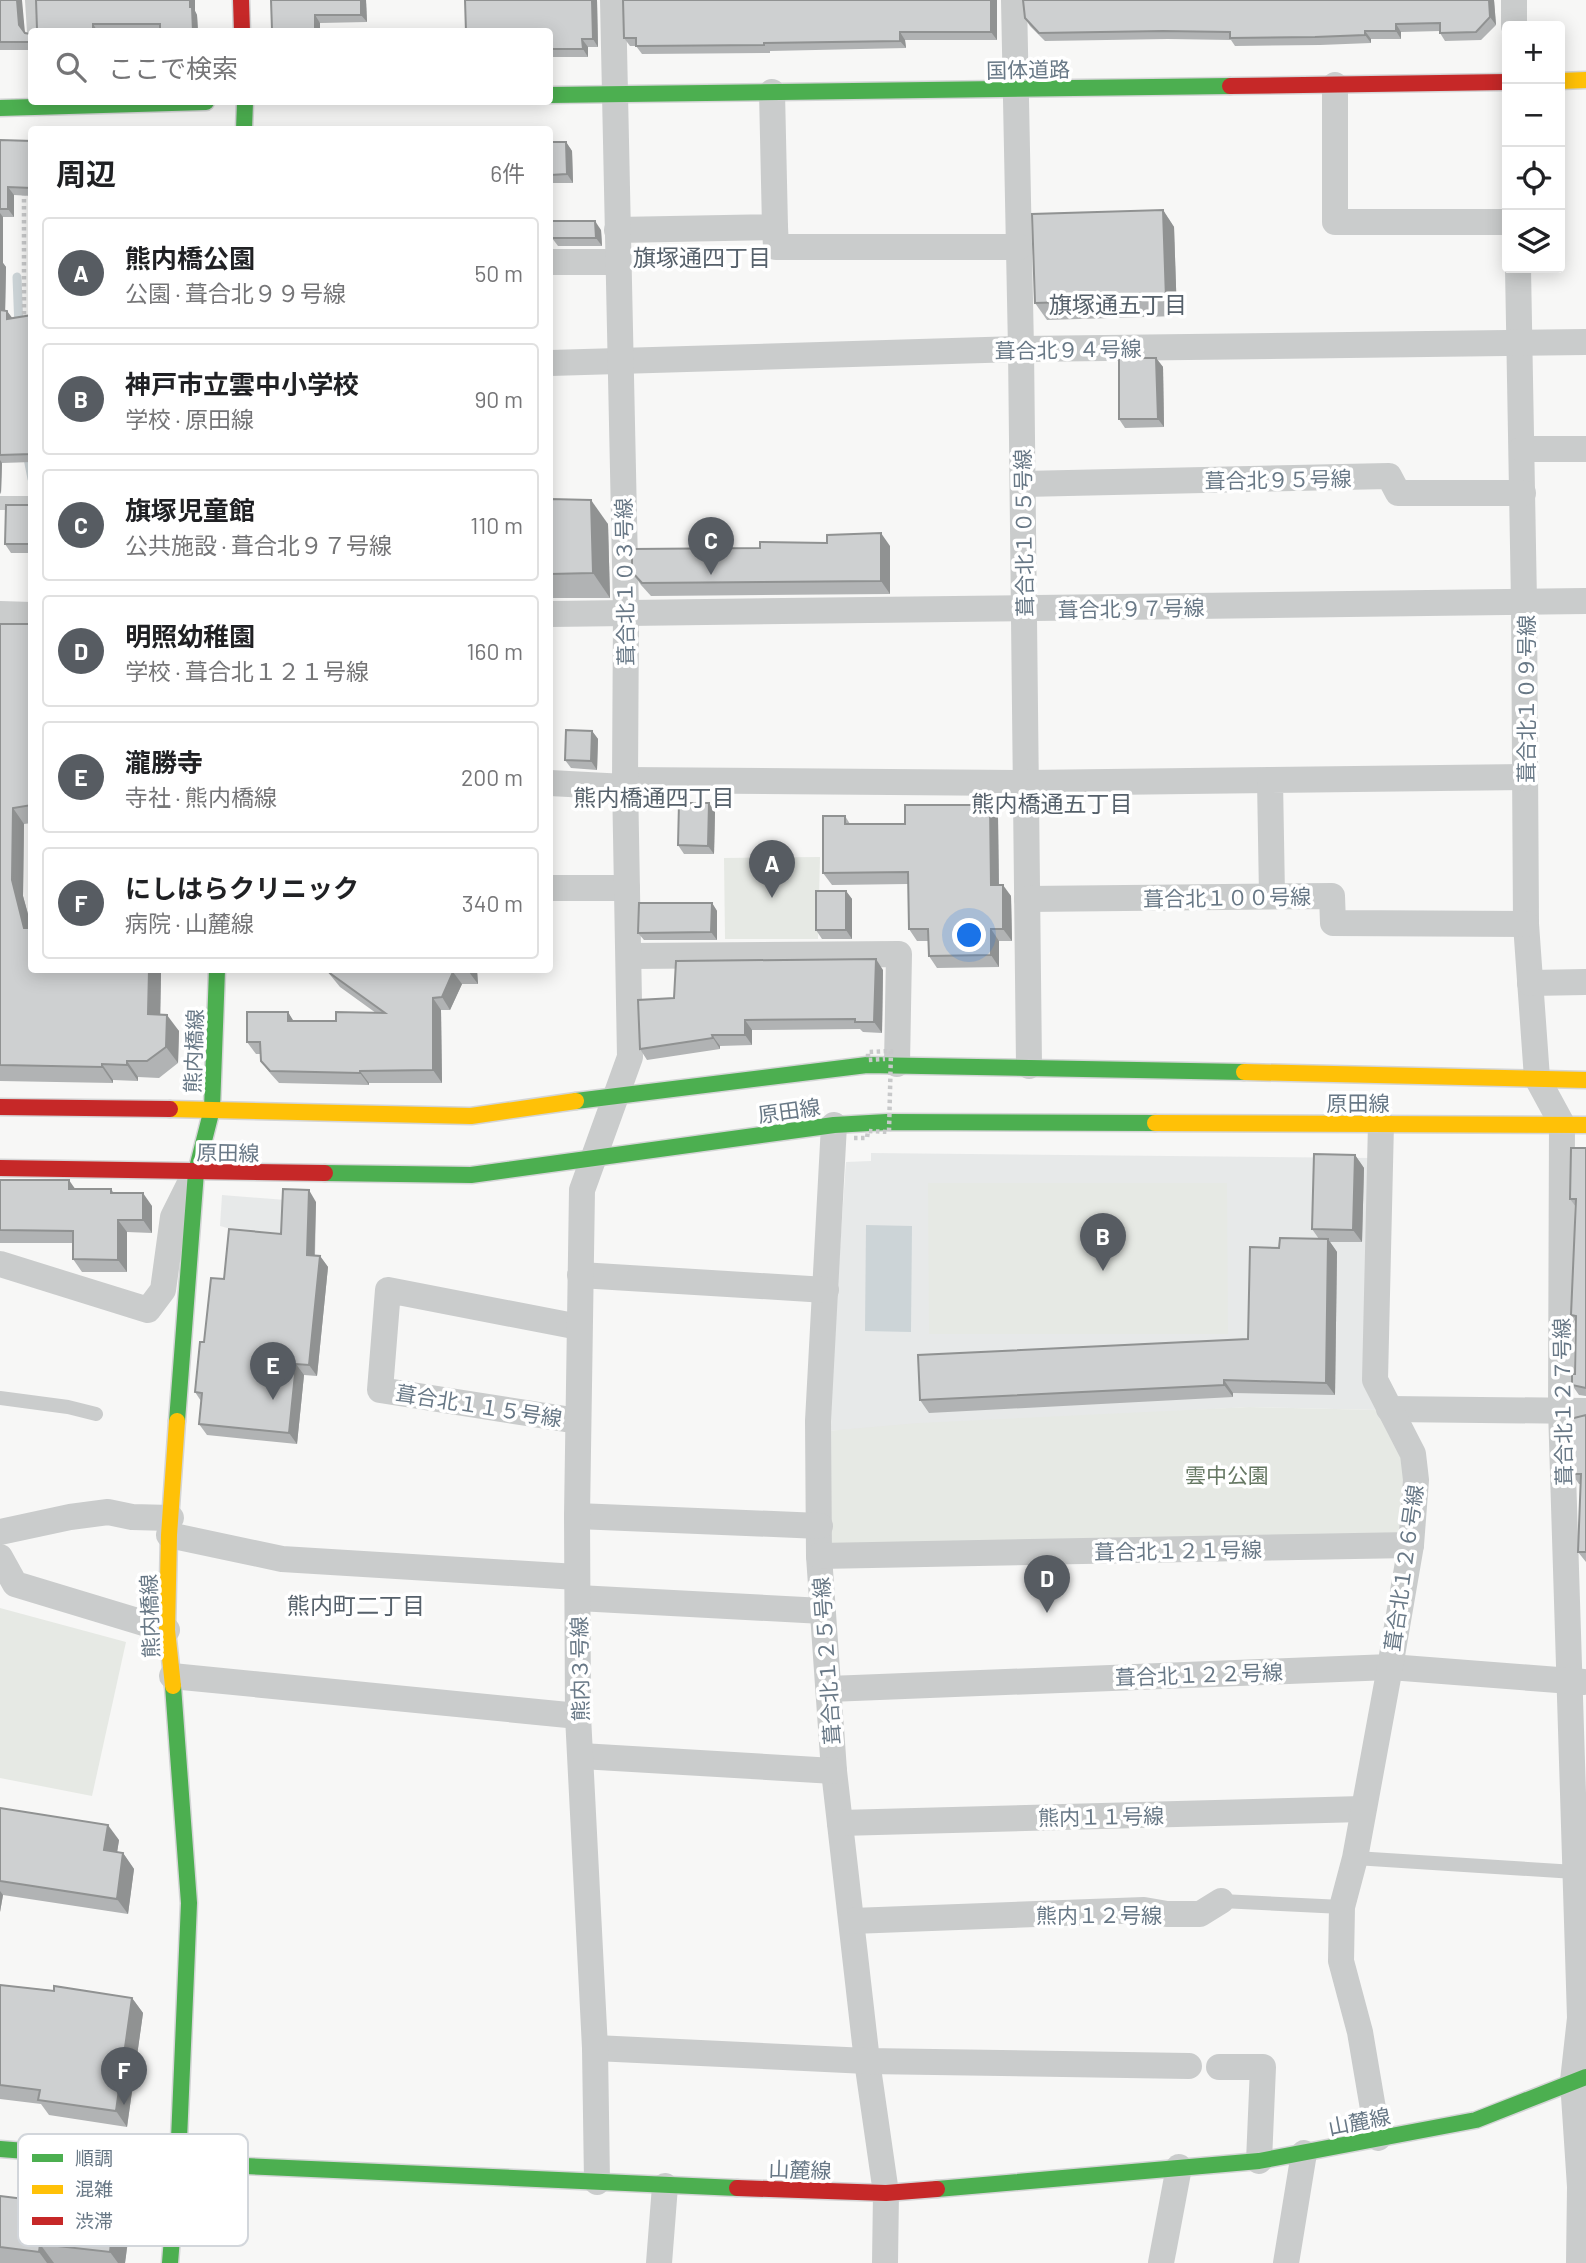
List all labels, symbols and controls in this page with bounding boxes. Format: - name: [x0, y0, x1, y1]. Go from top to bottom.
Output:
- map controls: [1502, 21, 1565, 273]
- button: +: [1502, 21, 1565, 84]
- search box: [28, 28, 553, 105]
- icon: search: [52, 48, 90, 86]
- text: ここで検索: [108, 52, 238, 83]
- street label: 国体道路: [986, 56, 1070, 82]
- button: −: [1502, 84, 1565, 147]
- button: locate: [1502, 147, 1565, 210]
- text: 周辺: [56, 155, 116, 191]
- text: 6件: [490, 159, 525, 187]
- button: layers: [1502, 210, 1565, 273]
- text: 熊内橋公園: [125, 242, 255, 273]
- district label: 旗塚通四丁目: [633, 243, 771, 271]
- text: A: [73, 259, 89, 287]
- text: 50 m: [475, 259, 523, 287]
- text: 公園 · 葺合北９９号線: [125, 279, 346, 307]
- district label: 旗塚通五丁目: [1049, 290, 1187, 318]
- street label: 葺合北９４号線: [994, 335, 1142, 363]
- text: 神戸市立雲中小学校: [125, 368, 359, 399]
- text: B: [74, 385, 88, 413]
- text: 90 m: [474, 385, 523, 413]
- text: 学校 · 原田線: [125, 405, 254, 433]
- street label: 葺合北１０５号線: [1009, 449, 1037, 617]
- street label: 葺合北９５号線: [1204, 465, 1352, 493]
- text: 旗塚児童館: [125, 494, 255, 525]
- street label: 葺合北１０３号線: [610, 498, 638, 666]
- text: C: [74, 511, 88, 539]
- text: 110 m: [470, 511, 523, 539]
- pin: C: [688, 517, 734, 575]
- text: 公共施設 · 葺合北９７号線: [125, 531, 392, 559]
- street label: 葺合北９７号線: [1057, 594, 1205, 622]
- street label: 葺合北１０９号線: [1513, 615, 1538, 783]
- text: 明照幼稚園: [125, 620, 255, 651]
- text: D: [74, 637, 88, 665]
- text: 160 m: [466, 637, 523, 665]
- text: 学校 · 葺合北１２１号線: [125, 657, 369, 685]
- text: 瀧勝寺: [125, 746, 203, 777]
- text: E: [74, 763, 88, 791]
- text: 200 m: [461, 763, 523, 791]
- text: 寺社 · 熊内橋線: [125, 783, 277, 811]
- district label: 熊内橋通四丁目: [574, 783, 735, 811]
- district label: 熊内橋通五丁目: [972, 789, 1133, 817]
- pin: A: [749, 840, 795, 898]
- text: にしはらクリニック: [125, 872, 359, 903]
- street label: 葺合北１００号線: [1143, 883, 1311, 911]
- text: F: [75, 889, 87, 917]
- text: 340 m: [462, 889, 523, 917]
- text: 病院 · 山麓線: [125, 909, 254, 937]
- your location: [952, 918, 986, 952]
- street label: 熊内橋線: [179, 1009, 207, 1093]
- street label: 原田線: [1327, 1090, 1390, 1115]
- street label: 原田線: [756, 1093, 822, 1127]
- street label: 原田線: [196, 1139, 260, 1165]
- pin: B: [1080, 1213, 1126, 1271]
- street label: 葺合北１２７号線: [1548, 1318, 1576, 1486]
- pin: E: [250, 1342, 296, 1400]
- street label: 葺合北１１５号線: [394, 1380, 564, 1430]
- park label: 雲中公園: [1185, 1462, 1269, 1487]
- street label: 葺合北１２６号線: [1379, 1483, 1427, 1653]
- street label: 葺合北１２１号線: [1094, 1536, 1262, 1564]
- pin: D: [1024, 1555, 1070, 1613]
- street label: 熊内橋線: [135, 1574, 163, 1658]
- street label: 葺合北１２５号線: [808, 1576, 844, 1746]
- district label: 熊内町二丁目: [287, 1591, 425, 1619]
- street label: 熊内３号線: [566, 1616, 592, 1722]
- street label: 葺合北１２２号線: [1115, 1659, 1283, 1689]
- street label: 熊内１１号線: [1038, 1802, 1164, 1830]
- street label: 熊内１２号線: [1036, 1902, 1162, 1927]
- pin: F: [101, 2047, 147, 2105]
- street label: 山麓線: [1326, 2103, 1392, 2139]
- legend: [18, 2134, 248, 2246]
- text: 順調: [75, 2146, 113, 2169]
- street label: 山麓線: [768, 2155, 832, 2183]
- text: 混雑: [75, 2177, 113, 2200]
- text: 渋滞: [75, 2209, 113, 2232]

